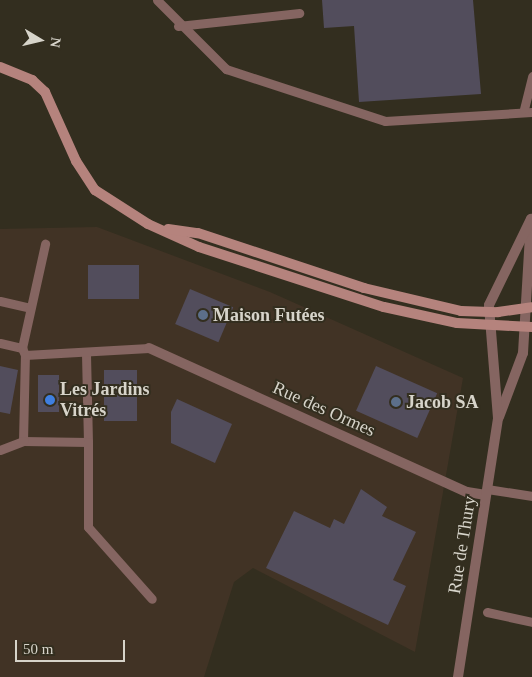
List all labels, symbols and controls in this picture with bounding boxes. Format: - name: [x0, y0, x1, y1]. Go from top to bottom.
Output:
- north arrow: [15, 15, 65, 65]
- text: N: [47, 36, 64, 49]
- place label: Maison Futées: [213, 304, 324, 326]
- marker: Maison Futées: [197, 309, 209, 321]
- street label: Rue des Ormes: [269, 377, 379, 441]
- place label: Les Jardins Vitrés: [60, 379, 150, 422]
- place label: Jacob SA: [406, 391, 479, 413]
- marker: Les Jardins Vitrés: [44, 394, 56, 406]
- marker: Jacob SA: [390, 396, 402, 408]
- street label: Rue de Thury: [444, 494, 480, 596]
- scale bar: [18, 630, 128, 662]
- text: 50 m: [23, 641, 53, 657]

